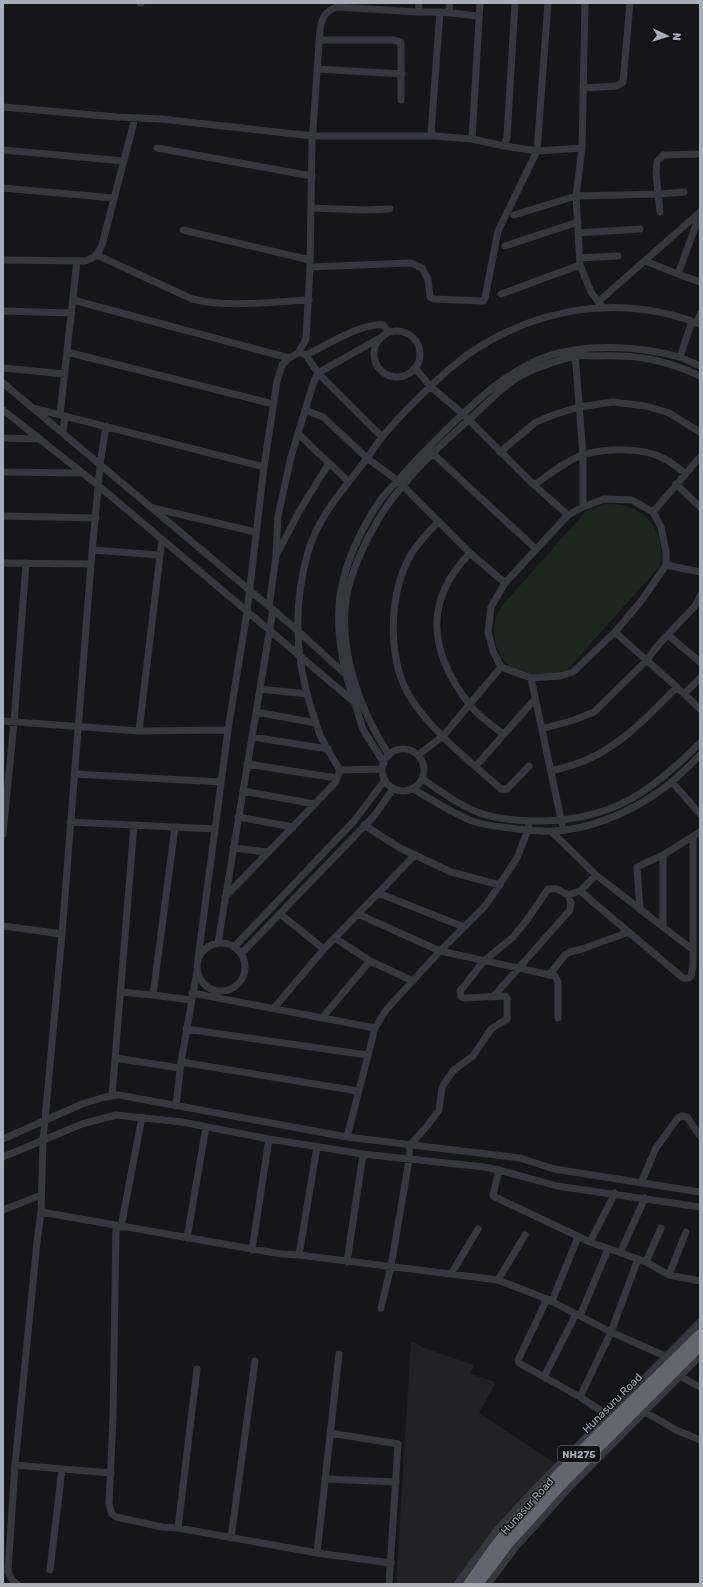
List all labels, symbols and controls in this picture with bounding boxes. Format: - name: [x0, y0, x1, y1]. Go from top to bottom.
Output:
- north arrow: [647, 16, 687, 56]
- text: N: [670, 32, 683, 41]
- street label: Hunasuru Road: [580, 1371, 645, 1436]
- road number: NH275: [558, 1446, 600, 1462]
- street label: Hunasur Road: [498, 1475, 556, 1537]

